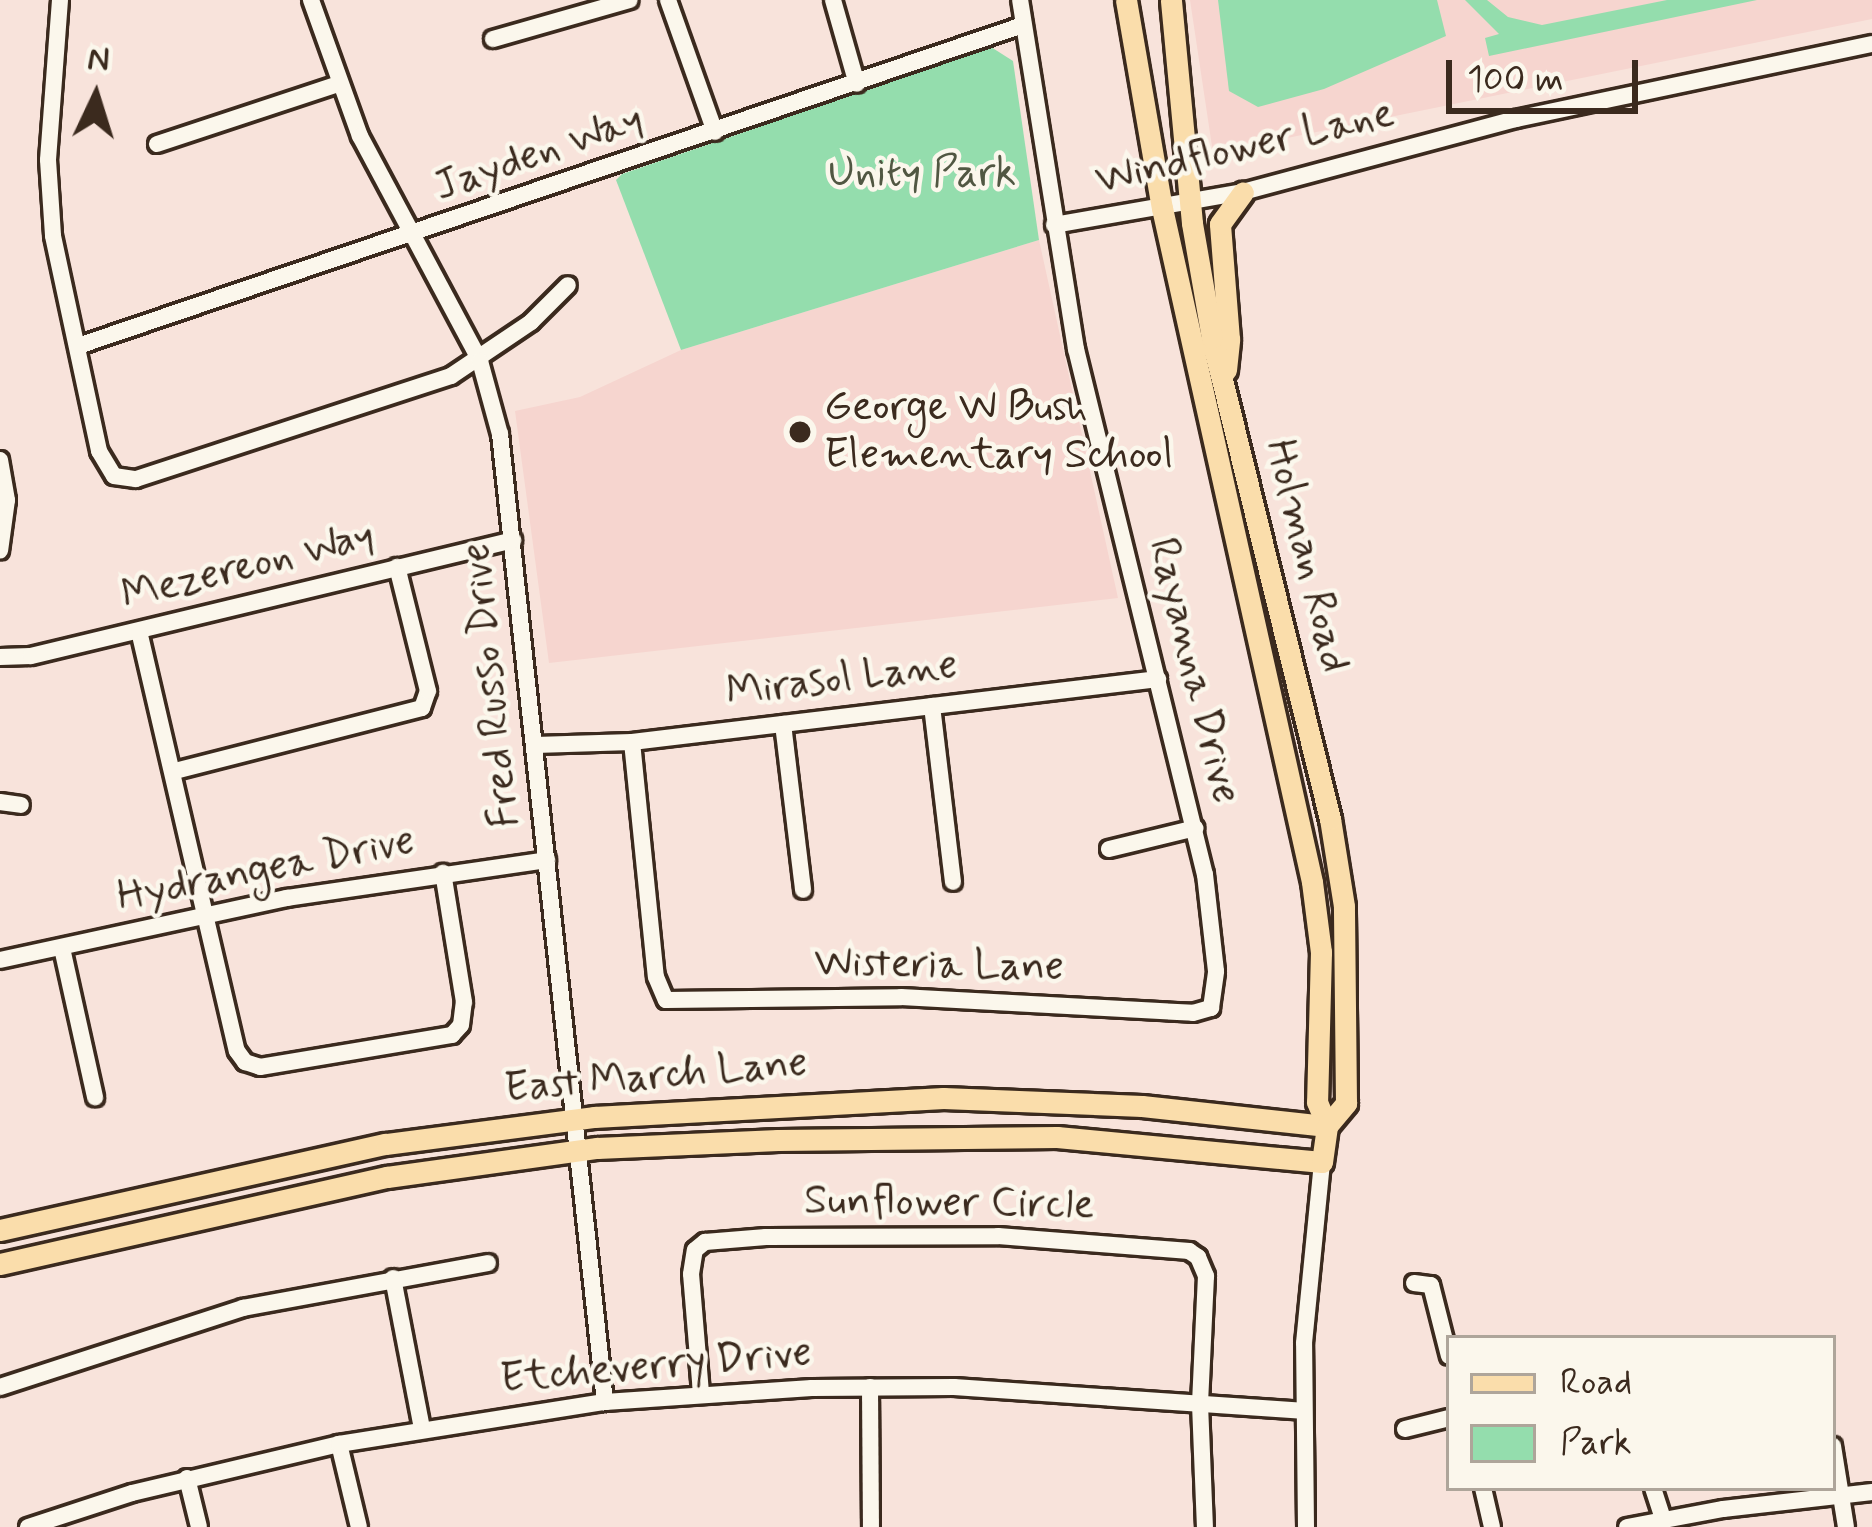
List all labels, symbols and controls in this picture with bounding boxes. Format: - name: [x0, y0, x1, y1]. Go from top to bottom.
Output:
- north arrow: [36, 36, 156, 156]
- scale bar: [1452, 36, 1644, 110]
- text: N: [86, 37, 111, 83]
- text: 100 m: [1467, 57, 1564, 104]
- street label: Windflower Lane: [1092, 89, 1398, 207]
- street label: Jayden Way: [426, 94, 652, 214]
- park label: Unity Park: [828, 149, 1016, 199]
- place label: George W Bush Elementary School: [824, 383, 1173, 482]
- marker: George W Bush Elementary School: [787, 419, 813, 445]
- street label: Holman Road: [1253, 434, 1359, 678]
- street label: Mezereon Way: [112, 510, 384, 624]
- street label: Rayanna Drive: [1136, 534, 1250, 808]
- street label: Fred Russo Drive: [452, 538, 532, 832]
- street label: Mirasol Lane: [726, 641, 958, 719]
- street label: Hydrangea Drive: [113, 816, 419, 924]
- street label: Wisteria Lane: [814, 939, 1064, 993]
- street label: East March Lane: [502, 1039, 810, 1115]
- street label: Sunflower Circle: [803, 1176, 1095, 1232]
- street label: Etcheverry Drive: [499, 1328, 813, 1406]
- legend: [1446, 1335, 1836, 1491]
- text: Road: [1560, 1360, 1632, 1407]
- text: Park: [1560, 1420, 1632, 1467]

